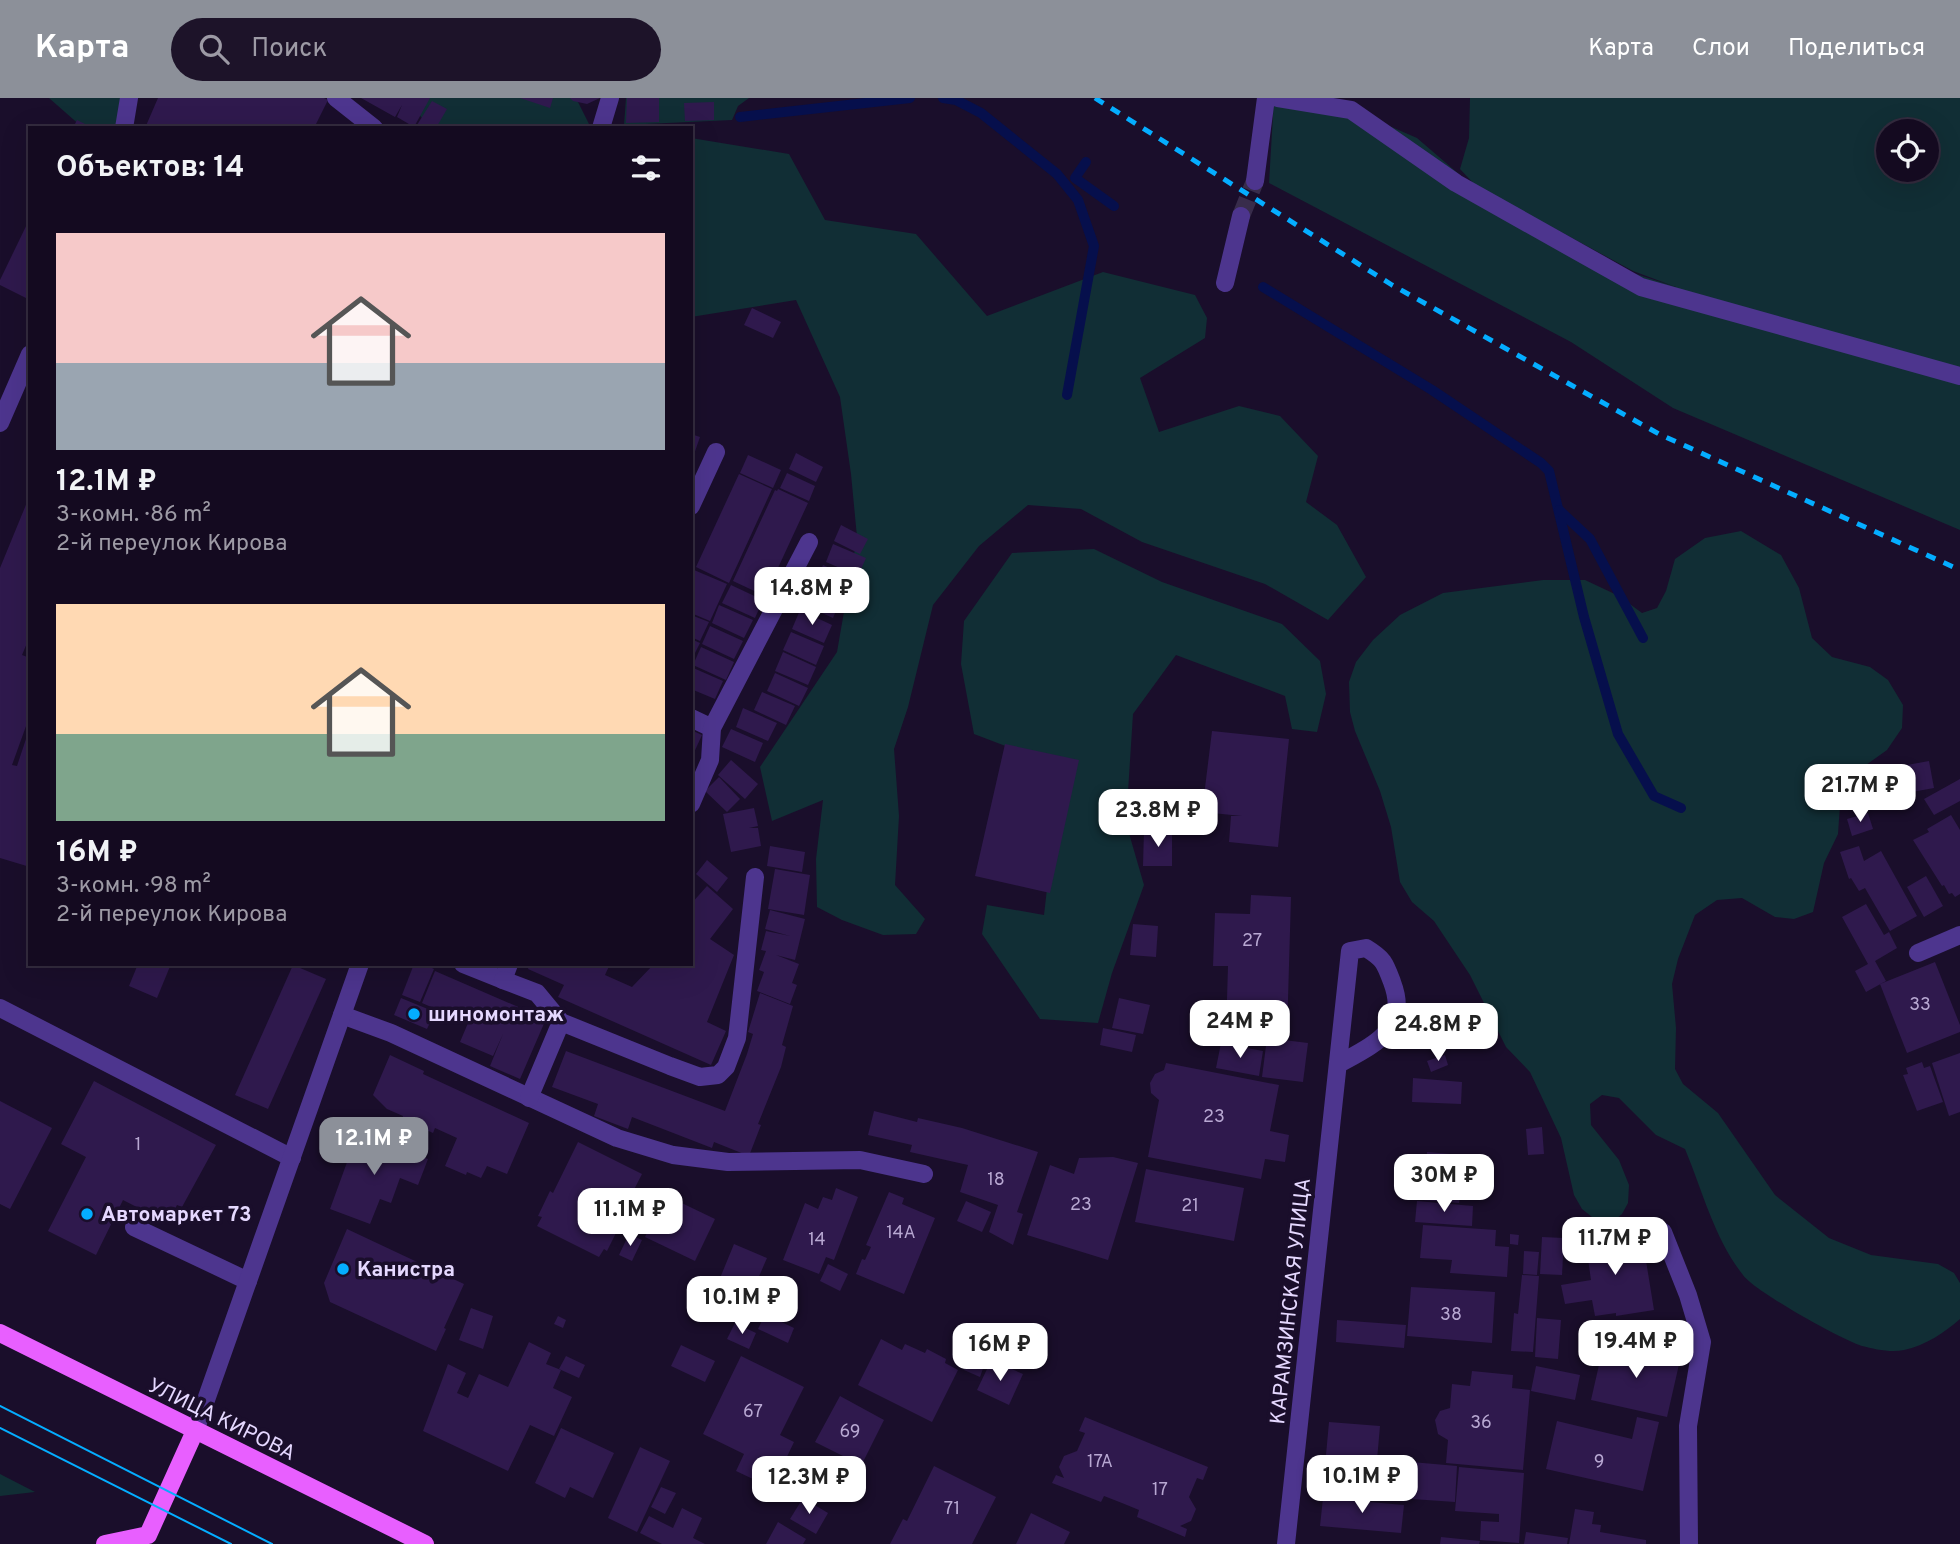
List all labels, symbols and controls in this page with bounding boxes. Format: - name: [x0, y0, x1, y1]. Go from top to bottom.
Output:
- search box: [171, 18, 661, 81]
- text: Карта: [35, 28, 129, 70]
- icon: search: [195, 30, 233, 68]
- text: Поиск: [251, 33, 327, 66]
- text: Карта: [1588, 34, 1654, 64]
- text: Слои: [1692, 34, 1750, 64]
- text: Поделиться: [1788, 34, 1925, 64]
- map controls: [1876, 119, 1939, 182]
- button: locate: [1876, 119, 1939, 182]
- icon: filters: [627, 149, 665, 187]
- text: Объектов: 14: [56, 150, 244, 187]
- icon: home: [298, 278, 424, 404]
- text: 12.1M ₽: [56, 464, 157, 501]
- text: 3-комн. · 86 m²: [56, 501, 211, 530]
- text: 2-й переулок Кирова: [56, 530, 287, 559]
- pin: 14.8M ₽: [747, 568, 877, 627]
- text: 14.8M ₽: [770, 575, 854, 604]
- icon: home: [298, 649, 424, 775]
- pin: 21.7M ₽: [1795, 764, 1925, 824]
- text: 21.7M ₽: [1821, 772, 1899, 801]
- pin: 23.8M ₽: [1093, 790, 1223, 849]
- text: 23.8M ₽: [1115, 797, 1201, 826]
- text: 16M ₽: [56, 835, 138, 872]
- text: 3-комн. · 98 m²: [56, 872, 211, 901]
- text: 2-й переулок Кирова: [56, 901, 287, 930]
- house number: 27: [1242, 930, 1262, 953]
- house number: 33: [1909, 994, 1931, 1017]
- pin: 24M ₽: [1191, 1000, 1289, 1060]
- place label: шиномонтаж: [428, 1002, 564, 1029]
- pin: 24.8M ₽: [1373, 1004, 1503, 1063]
- marker: шиномонтаж: [406, 1006, 422, 1022]
- text: 24M ₽: [1206, 1008, 1274, 1037]
- text: 24.8M ₽: [1394, 1011, 1482, 1040]
- house number: 23: [1203, 1106, 1225, 1129]
- pin: 12.1M ₽: [309, 1118, 439, 1177]
- text: 12.1M ₽: [335, 1125, 413, 1154]
- house number: 1: [135, 1134, 141, 1157]
- pin: 30M ₽: [1395, 1154, 1493, 1214]
- text: 30M ₽: [1410, 1162, 1478, 1191]
- house number: 18: [987, 1169, 1005, 1192]
- street label: КАРАМЗИНСКАЯ УЛИЦА: [1265, 1176, 1318, 1426]
- pin: 11.1M ₽: [565, 1188, 695, 1248]
- house number: 23: [1070, 1194, 1092, 1217]
- house number: 21: [1181, 1195, 1199, 1218]
- text: 11.1M ₽: [594, 1196, 666, 1225]
- place label: Автомаркет 73: [101, 1202, 252, 1229]
- marker: Автомаркет 73: [79, 1206, 95, 1222]
- pin: 11.7M ₽: [1550, 1218, 1680, 1277]
- house number: 14А: [886, 1222, 916, 1245]
- text: 11.7M ₽: [1578, 1225, 1652, 1254]
- house number: 14: [808, 1229, 826, 1252]
- place label: Канистра: [357, 1257, 455, 1284]
- marker: Канистра: [335, 1261, 351, 1277]
- pin: 10.1M ₽: [677, 1276, 807, 1336]
- text: 10.1M ₽: [703, 1284, 781, 1313]
- house number: 38: [1440, 1304, 1462, 1327]
- pin: 19.4M ₽: [1571, 1320, 1701, 1380]
- pin: 16M ₽: [951, 1324, 1049, 1383]
- text: 19.4M ₽: [1594, 1328, 1678, 1357]
- text: 16M ₽: [969, 1331, 1031, 1360]
- street label: УЛИЦА КИРОВА: [143, 1373, 300, 1468]
- house number: 67: [743, 1401, 763, 1424]
- house number: 36: [1470, 1412, 1492, 1435]
- house number: 69: [840, 1421, 860, 1444]
- house number: 17А: [1087, 1451, 1113, 1474]
- house number: 9: [1594, 1451, 1604, 1474]
- pin: 12.3M ₽: [744, 1456, 874, 1516]
- pin: 10.1M ₽: [1297, 1456, 1427, 1515]
- text: 10.1M ₽: [1323, 1463, 1401, 1492]
- text: 12.3M ₽: [768, 1464, 850, 1493]
- house number: 17: [1152, 1479, 1168, 1502]
- house number: 71: [944, 1498, 960, 1521]

